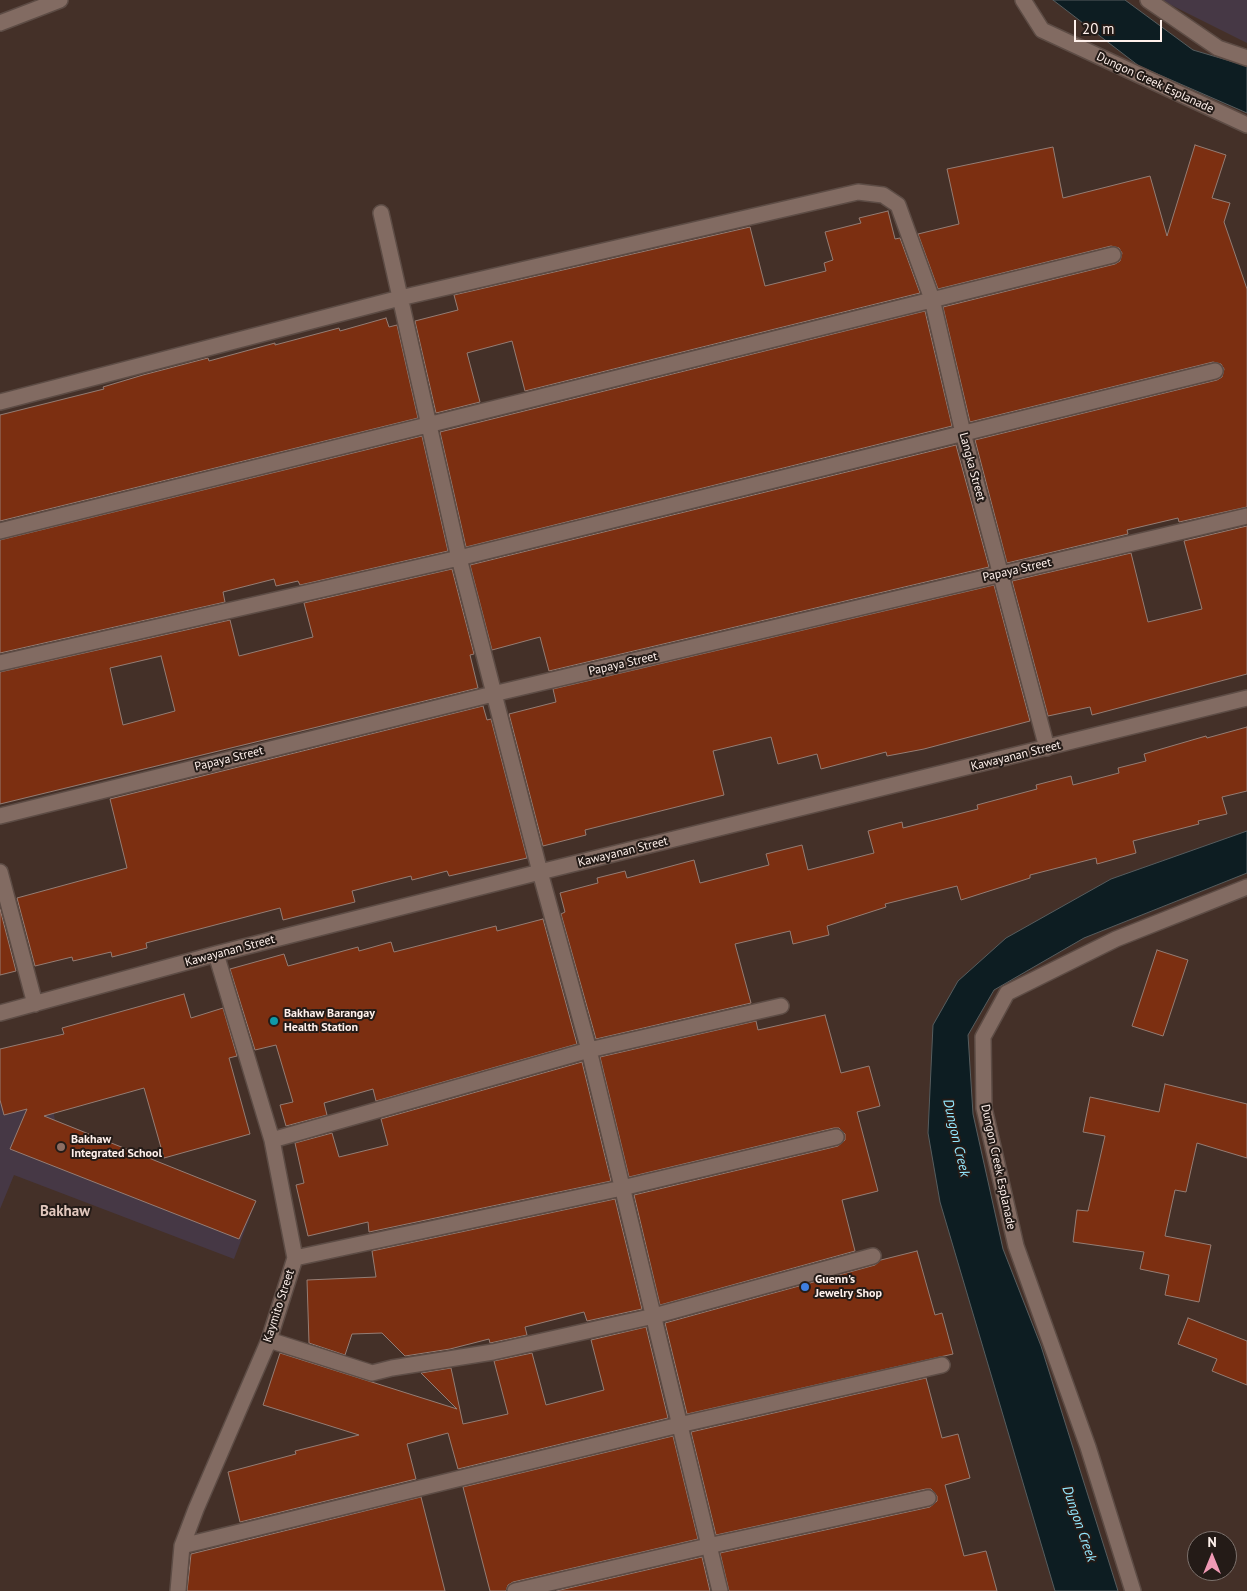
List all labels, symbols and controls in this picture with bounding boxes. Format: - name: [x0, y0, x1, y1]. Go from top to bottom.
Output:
- scale bar: [1077, 10, 1164, 42]
- text: 20 m: [1082, 19, 1115, 38]
- street label: Dungon Creek Esplanade: [1094, 49, 1216, 117]
- street label: Langka Street: [956, 431, 988, 503]
- street label: Papaya Street: [981, 555, 1053, 585]
- street label: Papaya Street: [587, 649, 659, 679]
- street label: Kawayanan Street: [970, 738, 1062, 774]
- street label: Papaya Street: [193, 744, 265, 774]
- street label: Kawayanan Street: [577, 834, 669, 870]
- street label: Kawayanan Street: [184, 932, 276, 970]
- place label: Bakhaw Barangay Health Station: [284, 1007, 375, 1035]
- marker: Bakhaw Barangay Health Station: [268, 1015, 280, 1027]
- water label: Dungon Creek: [939, 1097, 973, 1179]
- street label: Dungon Creek Esplanade: [978, 1103, 1018, 1231]
- place label: Bakhaw Integrated School: [71, 1133, 162, 1161]
- marker: Bakhaw Integrated School: [55, 1141, 67, 1153]
- district label: Bakhaw: [40, 1203, 90, 1221]
- street label: Kaymito Street: [260, 1268, 298, 1344]
- place label: Guenn's Jewelry Shop: [815, 1273, 882, 1301]
- marker: Guenn's Jewelry Shop: [799, 1281, 811, 1293]
- water label: Dungon Creek: [1058, 1484, 1100, 1564]
- north arrow: [1187, 1531, 1237, 1581]
- text: N: [1207, 1533, 1217, 1551]

